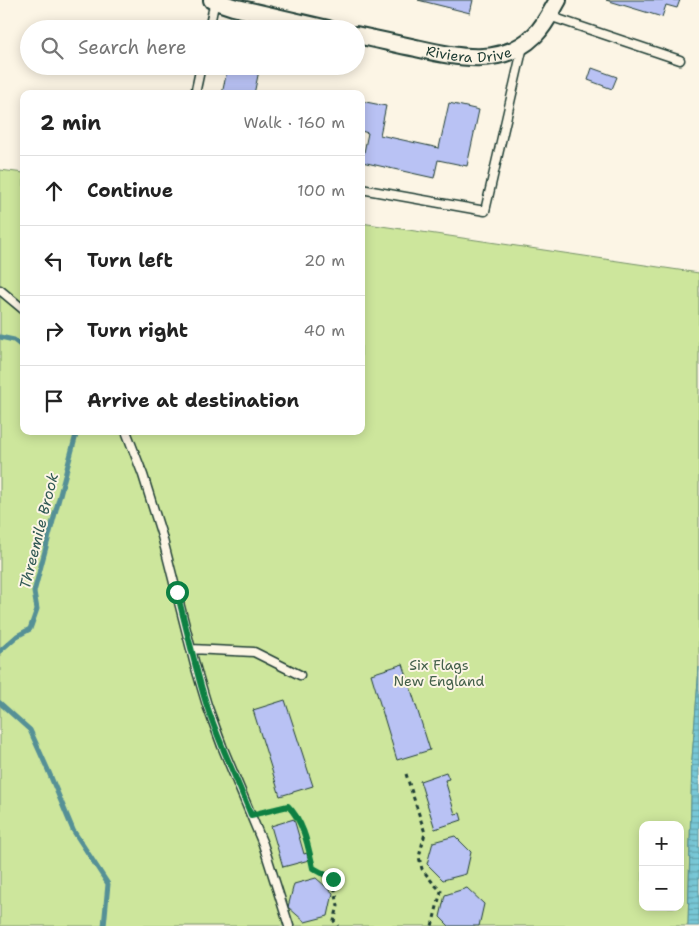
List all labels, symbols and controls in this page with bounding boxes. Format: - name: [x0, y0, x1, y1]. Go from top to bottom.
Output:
- search box: [20, 20, 365, 75]
- icon: search: [38, 34, 66, 62]
- text: Search here: [78, 35, 187, 60]
- street label: Riviera Drive: [424, 42, 514, 66]
- text: 2 min: [40, 109, 101, 137]
- text: Walk · 160 m: [244, 112, 345, 133]
- icon: ahead: [40, 177, 68, 205]
- text: Continue: [87, 178, 173, 203]
- text: 100 m: [297, 180, 345, 201]
- icon: left: [40, 247, 68, 275]
- text: Turn left: [87, 248, 173, 273]
- text: 20 m: [304, 250, 345, 271]
- icon: right: [40, 317, 68, 345]
- text: Turn right: [87, 318, 188, 343]
- text: 40 m: [303, 320, 345, 341]
- icon: arrive: [40, 387, 68, 415]
- text: Arrive at destination: [87, 388, 299, 413]
- water label: Threemile Brook: [15, 470, 63, 591]
- route start: [166, 581, 189, 604]
- park label: Six Flags New England: [394, 656, 485, 690]
- map controls: [639, 821, 684, 911]
- button: +: [639, 821, 684, 866]
- button: −: [639, 866, 684, 911]
- route end: [322, 868, 345, 891]

